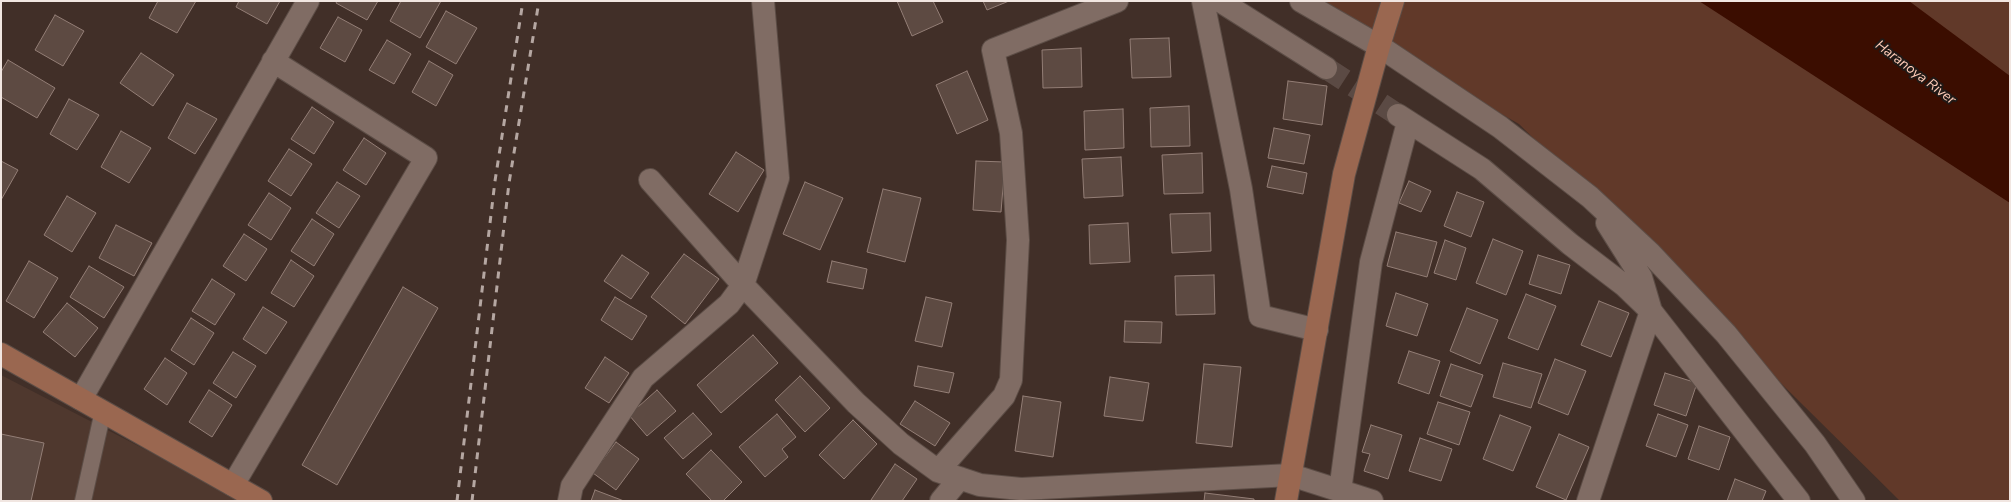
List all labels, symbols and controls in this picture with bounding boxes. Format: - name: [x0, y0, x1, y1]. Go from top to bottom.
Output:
- water label: Haranoya River: [1871, 37, 1959, 109]

